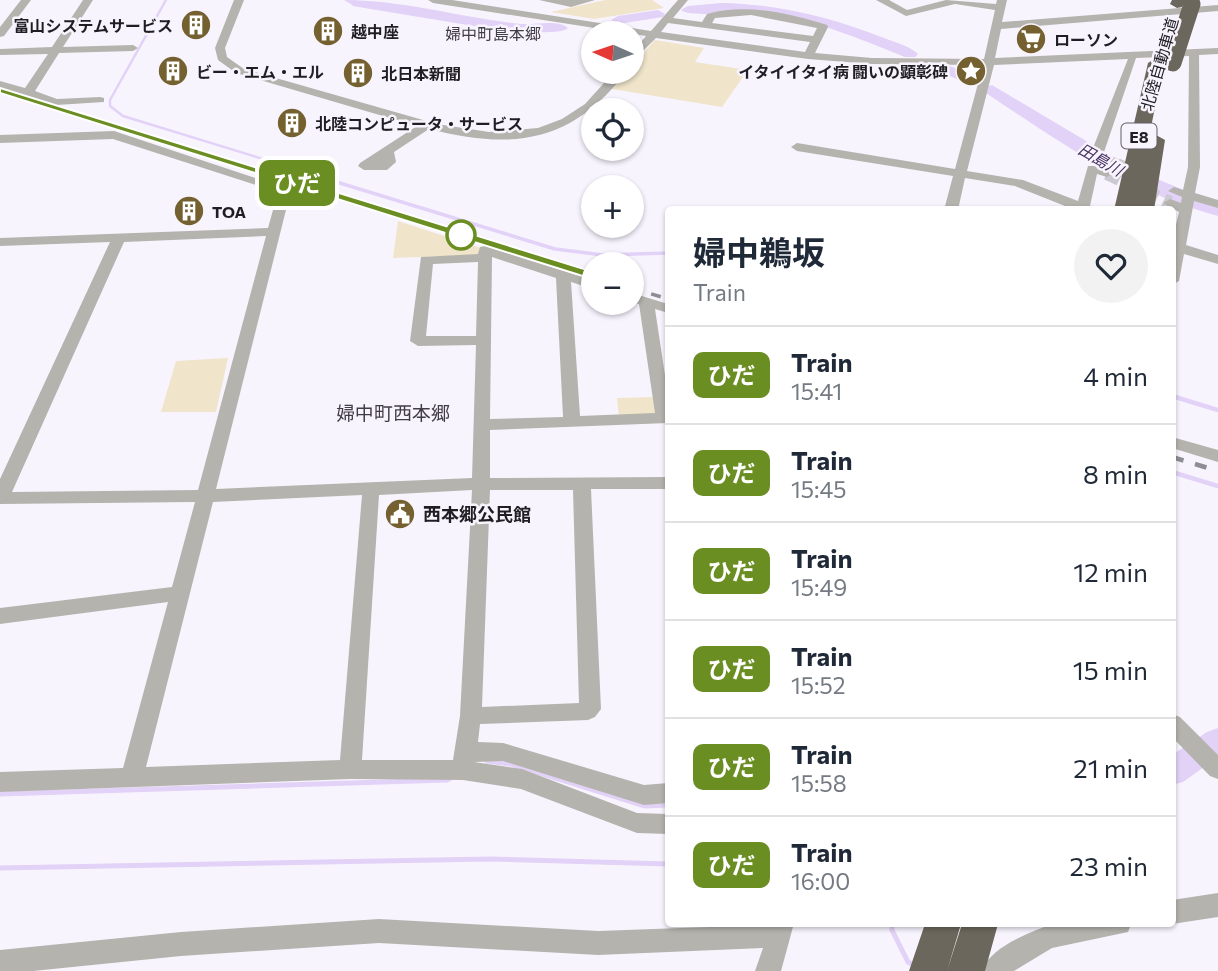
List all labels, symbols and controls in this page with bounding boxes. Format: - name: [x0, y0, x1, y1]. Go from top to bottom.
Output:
- building icon: 富山システムサービス: [179, 8, 213, 42]
- building icon: 越中座: [311, 14, 345, 48]
- street label: 北陸自動車道: [1137, 15, 1181, 113]
- place label: 富山システムサービス: [13, 16, 173, 35]
- north arrow: [581, 21, 644, 84]
- map controls: [581, 21, 644, 315]
- place label: 越中座: [351, 22, 399, 41]
- supermarket icon: ローソン: [1014, 22, 1048, 56]
- district label: 婦中町島本郷: [445, 24, 541, 43]
- place label: ローソン: [1054, 30, 1118, 49]
- building icon: ビー・エム・エル: [156, 54, 190, 88]
- place icon: イタイイタイ病 闘いの顕彰碑: [954, 54, 988, 88]
- building icon: 北日本新聞: [341, 56, 375, 90]
- place label: ビー・エム・エル: [196, 62, 324, 81]
- place label: イタイイタイ病 闘いの顕彰碑: [738, 62, 948, 81]
- place label: 北日本新聞: [381, 64, 461, 83]
- button: locate: [581, 98, 644, 161]
- building icon: 北陸コンピュータ・サービス: [275, 106, 309, 140]
- place label: 北陸コンピュータ・サービス: [315, 114, 523, 133]
- road number: E8: [1122, 124, 1156, 148]
- water label: 田島川: [1075, 139, 1128, 180]
- line badge: ひだ: [266, 160, 328, 206]
- text: ひだ: [273, 168, 321, 197]
- button: +: [581, 175, 644, 238]
- building icon: TOA: [172, 194, 206, 228]
- place label: TOA: [212, 202, 247, 221]
- unlabelled marker: [446, 220, 476, 250]
- button: heart: [1074, 229, 1148, 303]
- text: 婦中鵜坂: [693, 231, 825, 272]
- button: −: [581, 252, 644, 315]
- text: Train: [693, 278, 746, 306]
- text: Train: [791, 346, 853, 377]
- text: ひだ: [708, 360, 756, 389]
- text: 4 min: [1083, 360, 1148, 391]
- text: 15:41: [791, 377, 842, 405]
- district label: 婦中町西本郷: [336, 401, 450, 424]
- text: Train: [791, 444, 853, 475]
- text: ひだ: [708, 458, 756, 487]
- text: 8 min: [1083, 458, 1148, 489]
- text: 15:45: [791, 475, 847, 503]
- public building icon: 西本郷公民館: [383, 497, 417, 531]
- place label: 西本郷公民館: [423, 503, 531, 525]
- text: Train: [791, 542, 853, 573]
- text: ひだ: [708, 556, 756, 585]
- text: 12 min: [1073, 556, 1148, 587]
- text: 15:49: [791, 573, 847, 601]
- text: Train: [791, 640, 853, 671]
- text: ひだ: [708, 654, 756, 683]
- text: 15 min: [1073, 654, 1148, 685]
- text: 15:52: [791, 671, 845, 699]
- text: Train: [791, 738, 853, 769]
- text: ひだ: [708, 752, 756, 781]
- text: 21 min: [1073, 752, 1148, 783]
- text: 15:58: [791, 769, 847, 797]
- text: Train: [791, 836, 853, 867]
- text: ひだ: [708, 850, 756, 879]
- text: 23 min: [1070, 850, 1148, 881]
- text: 16:00: [791, 867, 850, 895]

